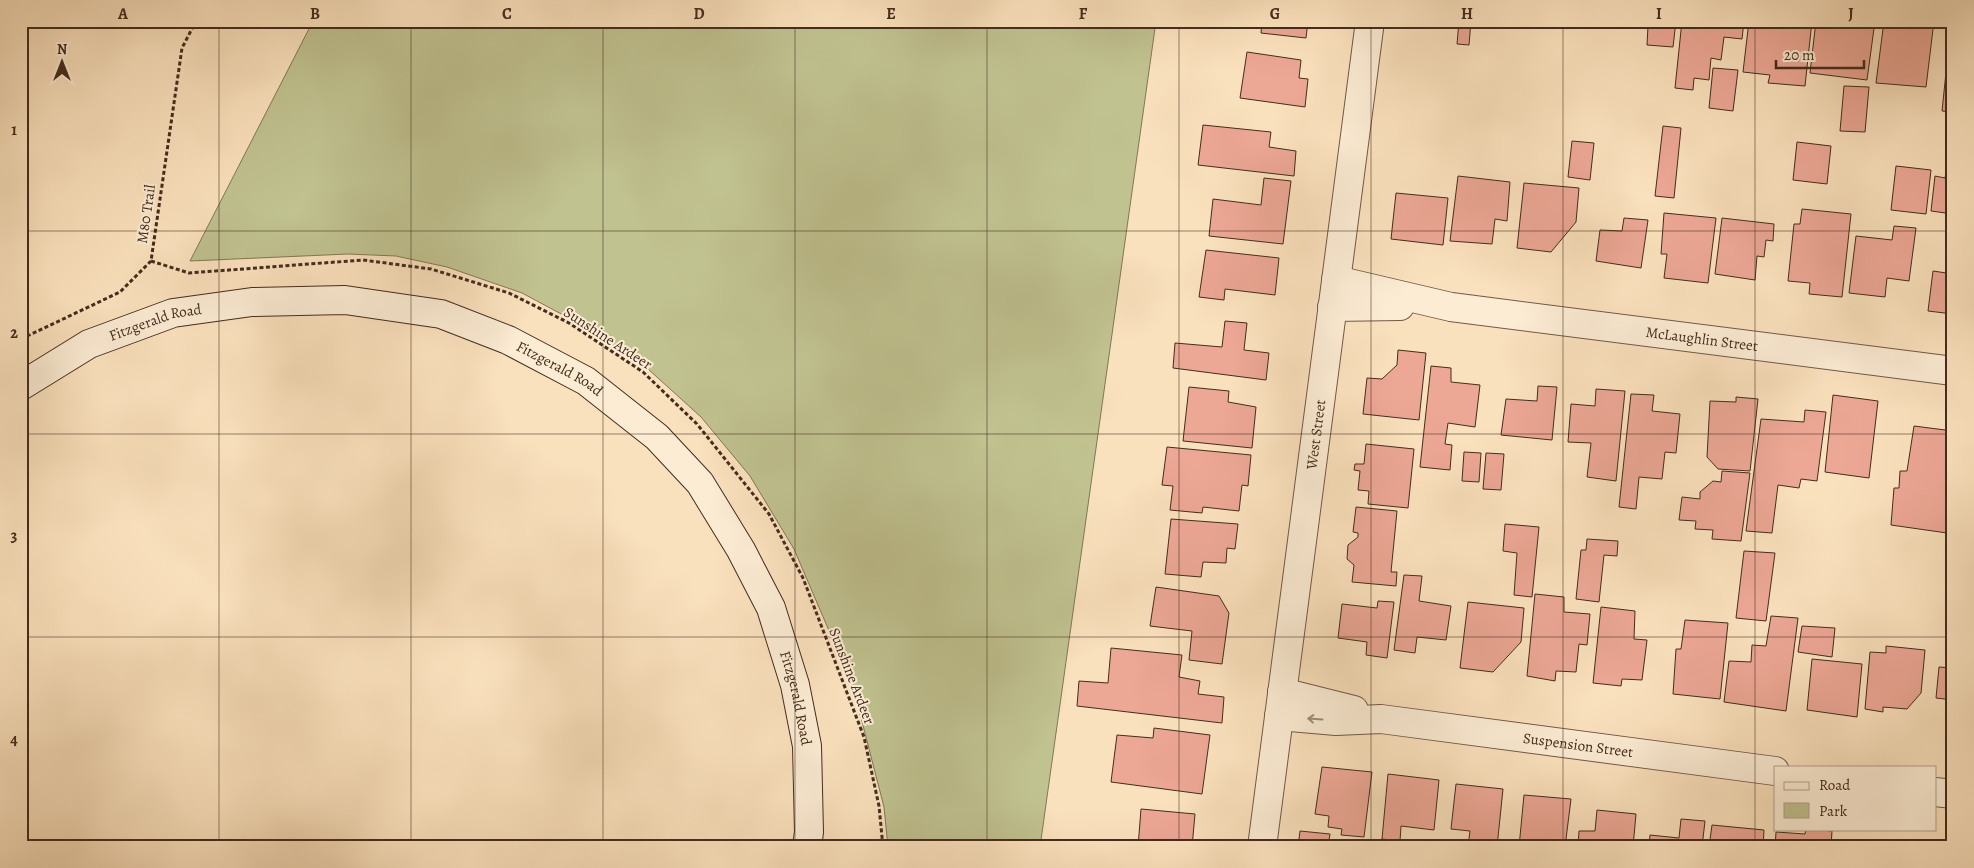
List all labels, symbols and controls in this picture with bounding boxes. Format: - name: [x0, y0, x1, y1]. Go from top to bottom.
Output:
- text: A: [117, 3, 129, 25]
- text: B: [310, 3, 320, 25]
- text: C: [502, 3, 512, 25]
- text: D: [693, 3, 705, 25]
- text: E: [886, 3, 896, 25]
- text: F: [1079, 3, 1088, 25]
- text: G: [1270, 3, 1280, 25]
- text: H: [1461, 3, 1473, 25]
- text: I: [1656, 3, 1662, 25]
- text: J: [1848, 3, 1854, 25]
- north arrow: [38, 38, 88, 88]
- scale bar: [1776, 38, 1864, 70]
- text: N: [57, 40, 67, 59]
- text: 20 m: [1784, 45, 1815, 65]
- text: 1: [11, 119, 17, 141]
- street label: M80 Trail: [132, 183, 160, 245]
- street label: Fitzgerald Road: [106, 299, 204, 346]
- street label: Sunshine Ardeer: [560, 302, 656, 374]
- text: 2: [10, 322, 18, 344]
- street label: McLaughlin Street: [1645, 322, 1759, 356]
- street label: Fitzgerald Road: [513, 336, 608, 401]
- street label: West Street: [1301, 398, 1330, 472]
- text: 3: [11, 525, 18, 547]
- street label: Sunshine Ardeer: [824, 625, 880, 727]
- street label: Fitzgerald Road: [775, 648, 817, 748]
- one-way arrow: [1307, 714, 1323, 724]
- street label: Suspension Street: [1522, 728, 1634, 762]
- text: 4: [10, 729, 18, 751]
- legend: [1774, 766, 1936, 830]
- text: Road: [1819, 775, 1851, 795]
- text: Park: [1819, 801, 1848, 821]

